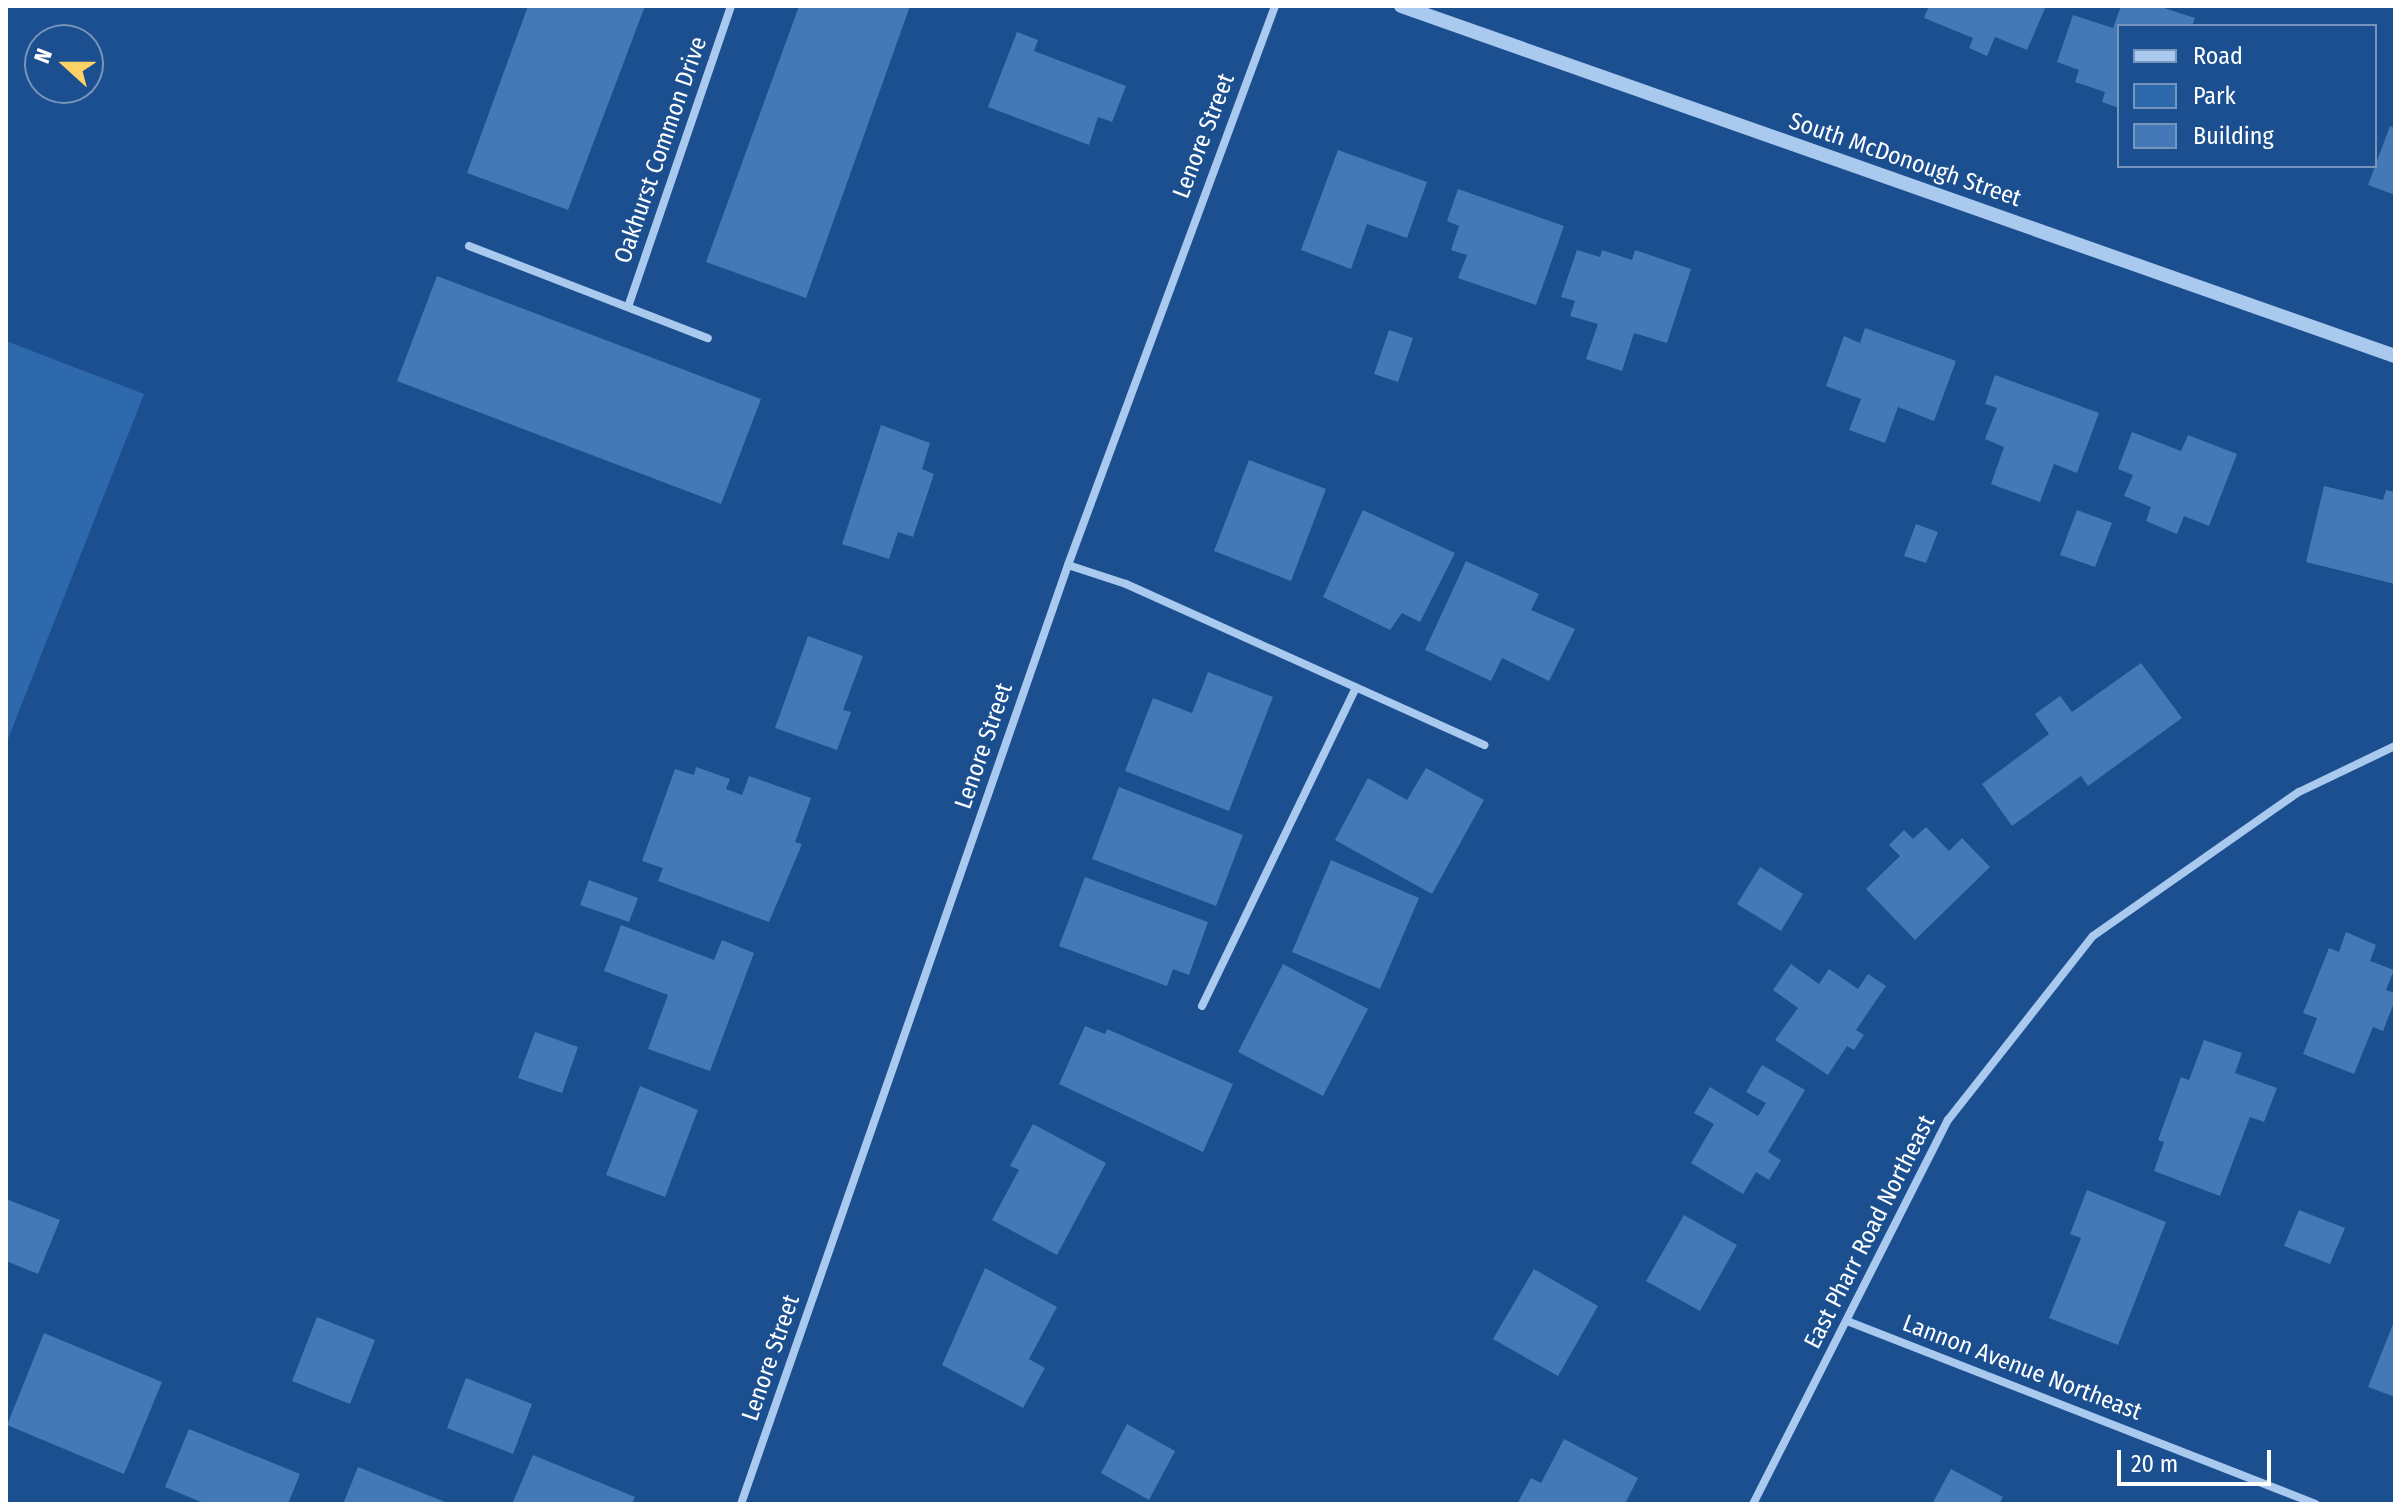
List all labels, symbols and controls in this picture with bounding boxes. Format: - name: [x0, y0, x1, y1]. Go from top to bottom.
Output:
- north arrow: [24, 24, 104, 104]
- legend: [2117, 24, 2377, 168]
- street label: Oakhurst Common Drive: [609, 33, 713, 267]
- text: Road: [2193, 42, 2243, 70]
- text: N: [28, 45, 58, 67]
- street label: Lenore Street: [1167, 69, 1241, 203]
- text: Park: [2193, 82, 2236, 110]
- street label: South McDonough Street: [1785, 107, 2025, 213]
- text: Building: [2193, 122, 2274, 150]
- street label: Lenore Street: [949, 679, 1019, 813]
- street label: East Pharr Road Northeast: [1799, 1111, 1941, 1353]
- street label: Lenore Street: [736, 1291, 806, 1425]
- street label: Lannon Avenue Northeast: [1898, 1309, 2146, 1427]
- scale bar: [2121, 1434, 2275, 1484]
- text: 20 m: [2131, 1450, 2178, 1478]

